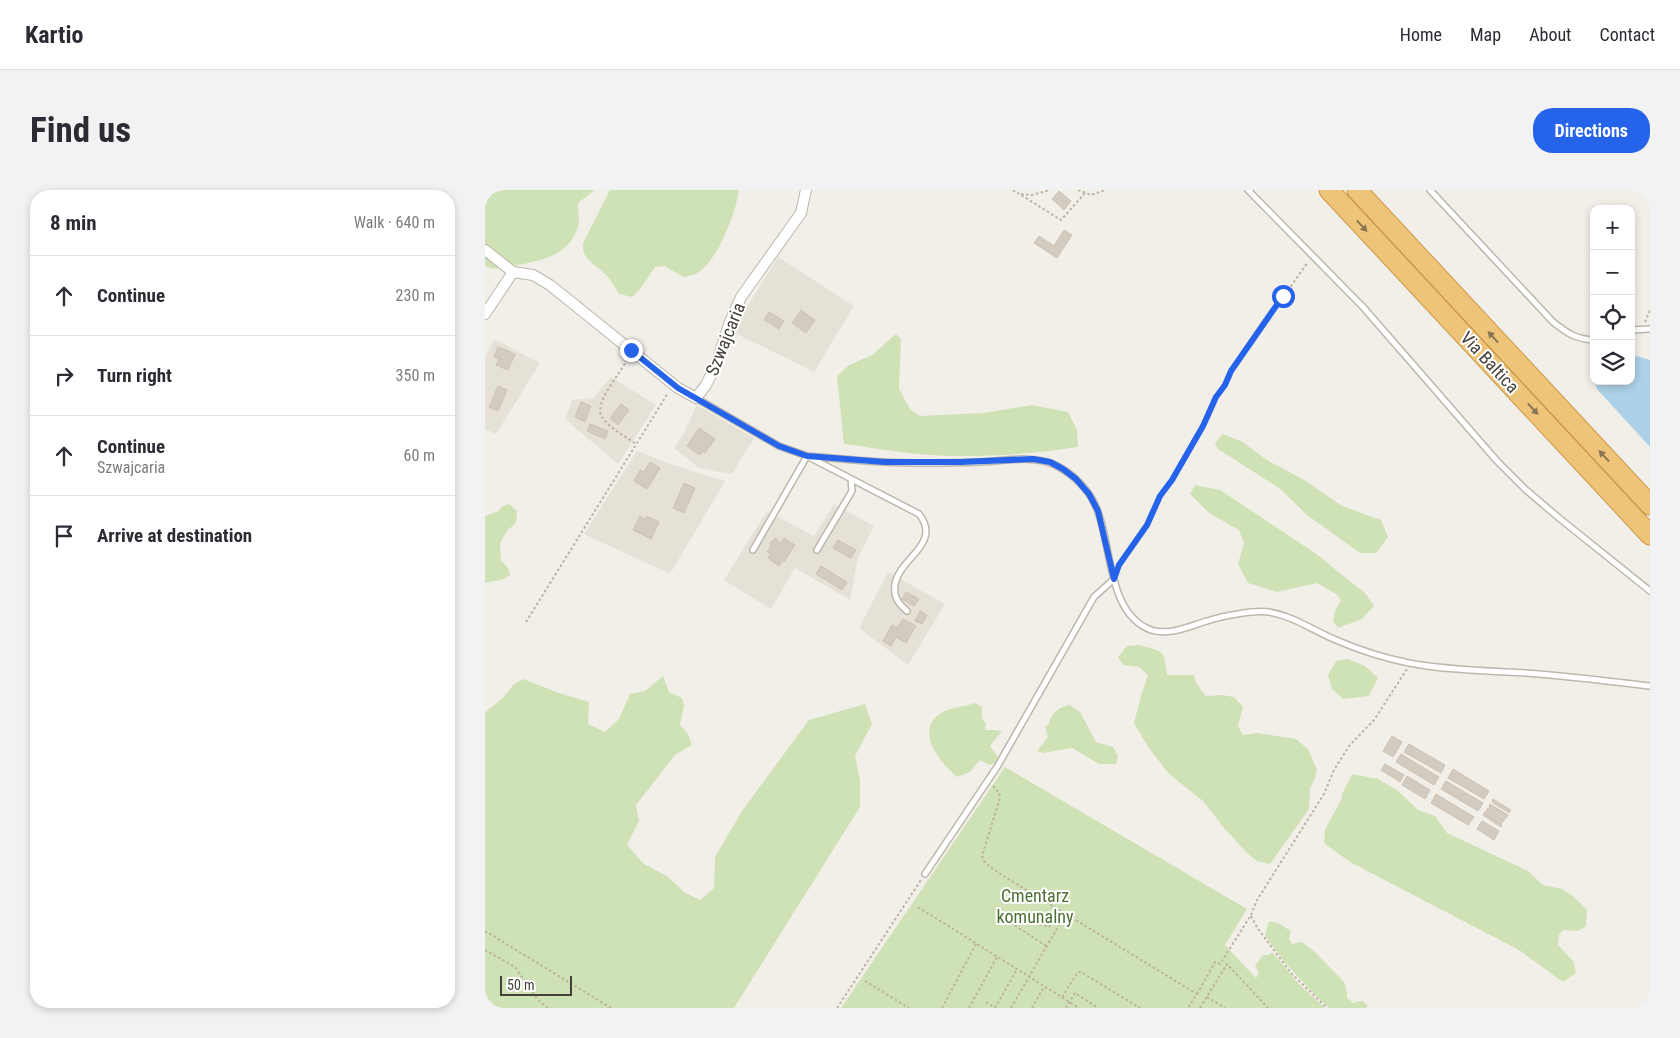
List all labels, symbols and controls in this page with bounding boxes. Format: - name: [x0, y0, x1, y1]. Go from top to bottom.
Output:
- text: Kartio: [25, 21, 83, 49]
- text: Home: [1400, 24, 1442, 45]
- text: Map: [1470, 24, 1501, 45]
- text: About: [1529, 24, 1571, 45]
- text: Contact: [1599, 24, 1655, 45]
- button: Directions: [1533, 108, 1650, 153]
- text: Find us: [30, 110, 131, 151]
- map controls: [1590, 205, 1635, 385]
- button: +: [1590, 205, 1635, 250]
- text: 8 min: [50, 211, 97, 235]
- text: Walk · 640 m: [354, 213, 435, 232]
- one-way arrow: [1357, 219, 1368, 232]
- button: −: [1590, 250, 1635, 295]
- icon: ahead: [50, 282, 78, 310]
- text: Continue: [97, 284, 165, 307]
- route start: [1272, 285, 1295, 308]
- text: 230 m: [396, 286, 435, 305]
- button: locate: [1590, 295, 1635, 340]
- street label: Szwajcaria: [701, 299, 749, 379]
- street label: Via Baltica: [1456, 327, 1524, 397]
- one-way arrow: [1487, 331, 1499, 343]
- route end: [620, 339, 643, 362]
- button: layers: [1590, 340, 1635, 385]
- icon: right: [50, 362, 78, 390]
- text: Turn right: [97, 364, 172, 387]
- text: 350 m: [396, 366, 435, 385]
- one-way arrow: [1527, 402, 1539, 414]
- text: Continue: [97, 435, 165, 458]
- icon: ahead: [50, 442, 78, 470]
- text: 60 m: [403, 446, 435, 465]
- one-way arrow: [1598, 450, 1610, 462]
- text: Szwajcaria: [97, 458, 165, 477]
- icon: arrive: [50, 522, 78, 550]
- text: Arrive at destination: [97, 524, 252, 547]
- park label: Cmentarz komunalny: [996, 885, 1074, 927]
- scale bar: [500, 973, 573, 996]
- text: 50 m: [507, 977, 535, 993]

